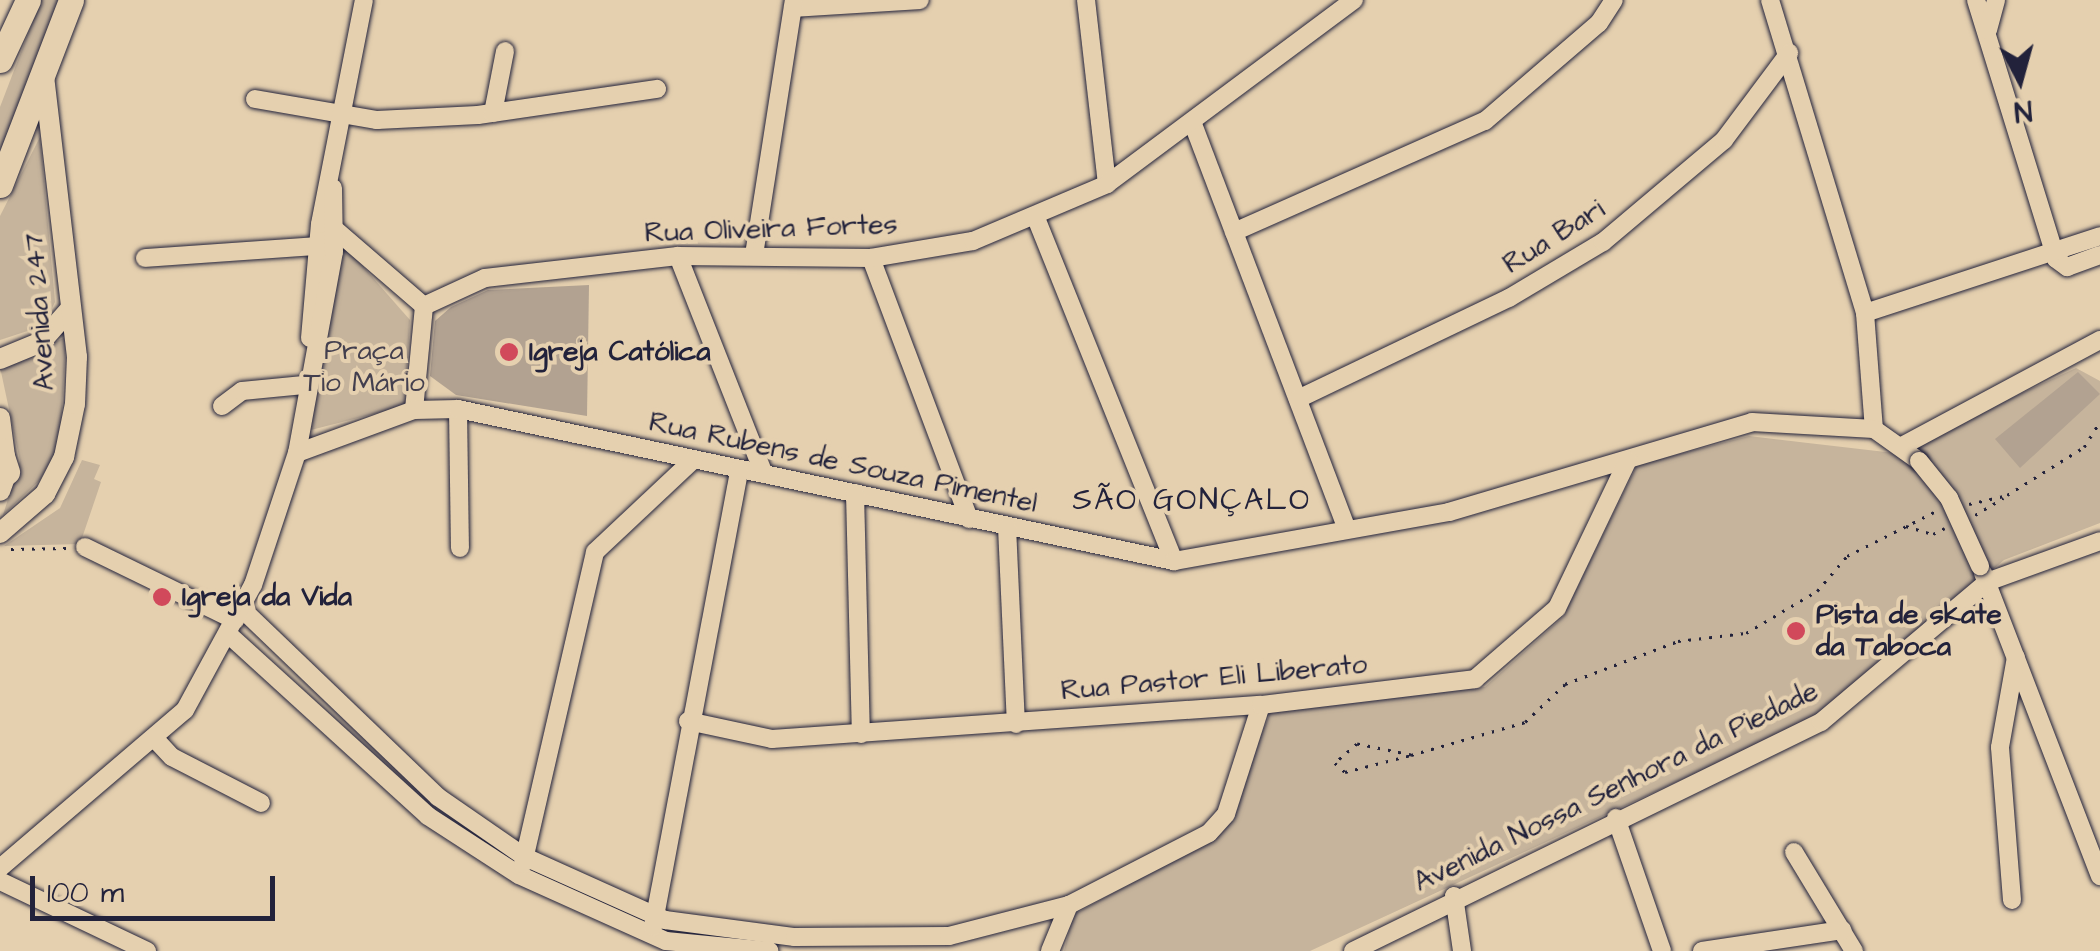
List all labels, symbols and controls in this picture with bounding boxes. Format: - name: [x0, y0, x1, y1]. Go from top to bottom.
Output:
- north arrow: [1970, 30, 2070, 130]
- text: N: [2012, 90, 2034, 131]
- street label: Rua Bari: [1497, 193, 1611, 281]
- street label: Rua Oliveira Fortes: [644, 208, 898, 250]
- street label: Avenida 247: [18, 232, 62, 392]
- park label: Praça Tio Mário: [303, 334, 425, 400]
- place label: Igreja Católica: [529, 335, 710, 369]
- marker: Igreja Católica: [498, 341, 520, 363]
- street label: Rua Rubens de Souza Pimentel: [646, 405, 1040, 521]
- district label: SÃO GONÇALO: [1072, 482, 1312, 518]
- place label: Igreja da Vida: [182, 580, 352, 614]
- marker: Igreja da Vida: [151, 586, 173, 608]
- place label: Pista de skate da Taboca: [1816, 598, 2002, 664]
- marker: Pista de skate da Taboca: [1785, 620, 1807, 642]
- street label: Rua Pastor Eli Liberato: [1060, 648, 1368, 708]
- street label: Avenida Nossa Senhora da Piedade: [1408, 674, 1824, 900]
- scale bar: [35, 856, 280, 918]
- text: 100 m: [47, 872, 124, 914]

